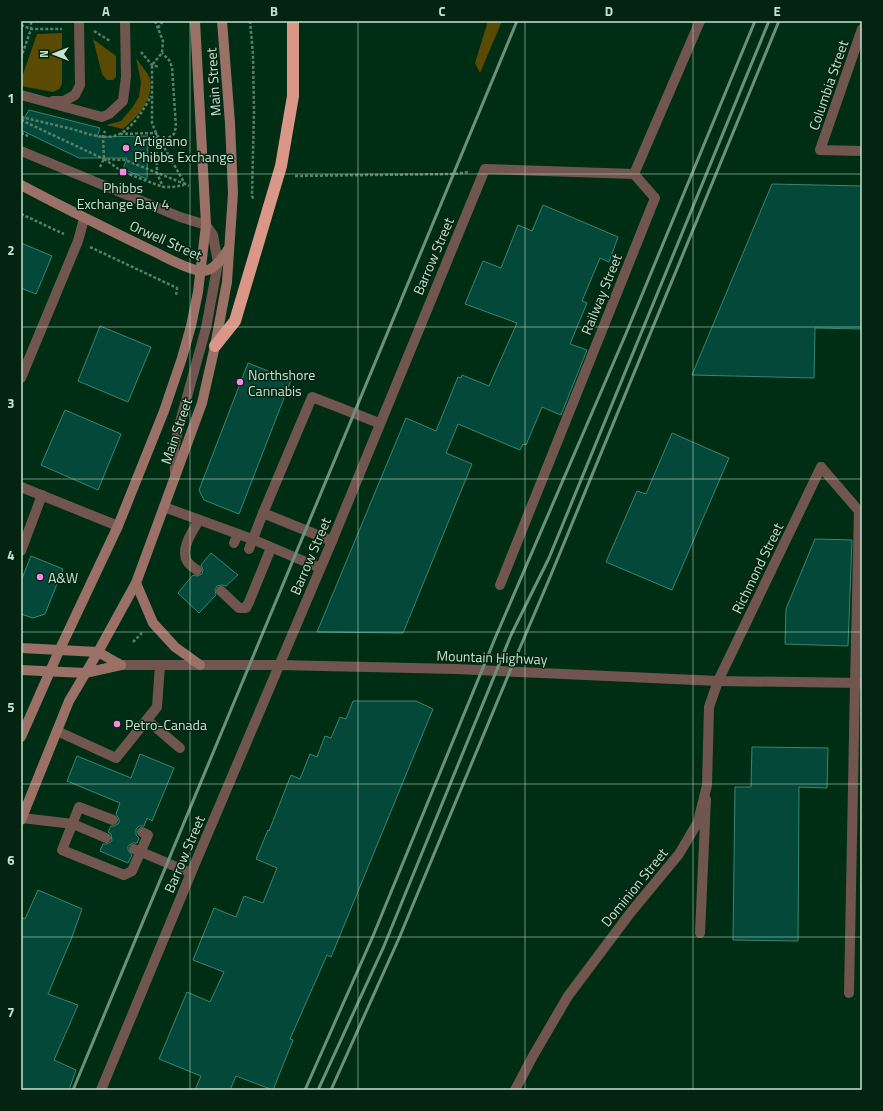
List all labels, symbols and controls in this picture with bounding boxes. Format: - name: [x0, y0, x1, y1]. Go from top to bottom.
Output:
- text: A: [102, 1, 110, 21]
- text: B: [270, 1, 278, 21]
- text: C: [438, 1, 446, 21]
- text: D: [605, 1, 613, 21]
- text: E: [773, 1, 781, 21]
- north arrow: [34, 34, 74, 74]
- street label: Columbia Street: [803, 37, 853, 133]
- street label: Main Street: [200, 47, 226, 117]
- text: N: [36, 50, 52, 58]
- text: 1: [7, 88, 15, 108]
- place label: Artigiano Phibbs Exchange: [134, 130, 234, 167]
- marker: Artigiano Phibbs Exchange: [121, 143, 131, 153]
- marker: Phibbs Exchange Bay 4: [118, 167, 128, 177]
- place label: Phibbs Exchange Bay 4: [77, 177, 169, 214]
- street label: Barrow Street: [407, 214, 459, 298]
- street label: Orwell Street: [126, 215, 206, 265]
- text: 2: [7, 240, 15, 260]
- street label: Railway Street: [575, 250, 627, 338]
- place label: Northshore Cannabis: [248, 364, 315, 401]
- marker: Northshore Cannabis: [235, 377, 245, 387]
- text: 3: [7, 393, 15, 413]
- street label: Main Street: [155, 395, 197, 467]
- street label: Barrow Street: [284, 514, 336, 598]
- street label: Richmond Street: [726, 519, 788, 617]
- text: 4: [7, 545, 15, 565]
- place label: A&W: [48, 567, 78, 588]
- marker: A&W: [35, 572, 45, 582]
- street label: Mountain Highway: [436, 645, 548, 669]
- text: 5: [7, 697, 15, 717]
- place label: Petro-Canada: [125, 714, 207, 735]
- marker: Petro-Canada: [112, 719, 122, 729]
- street label: Barrow Street: [158, 812, 210, 896]
- street label: Dominion Street: [596, 843, 672, 931]
- text: 6: [7, 850, 15, 870]
- text: 7: [7, 1002, 15, 1022]

